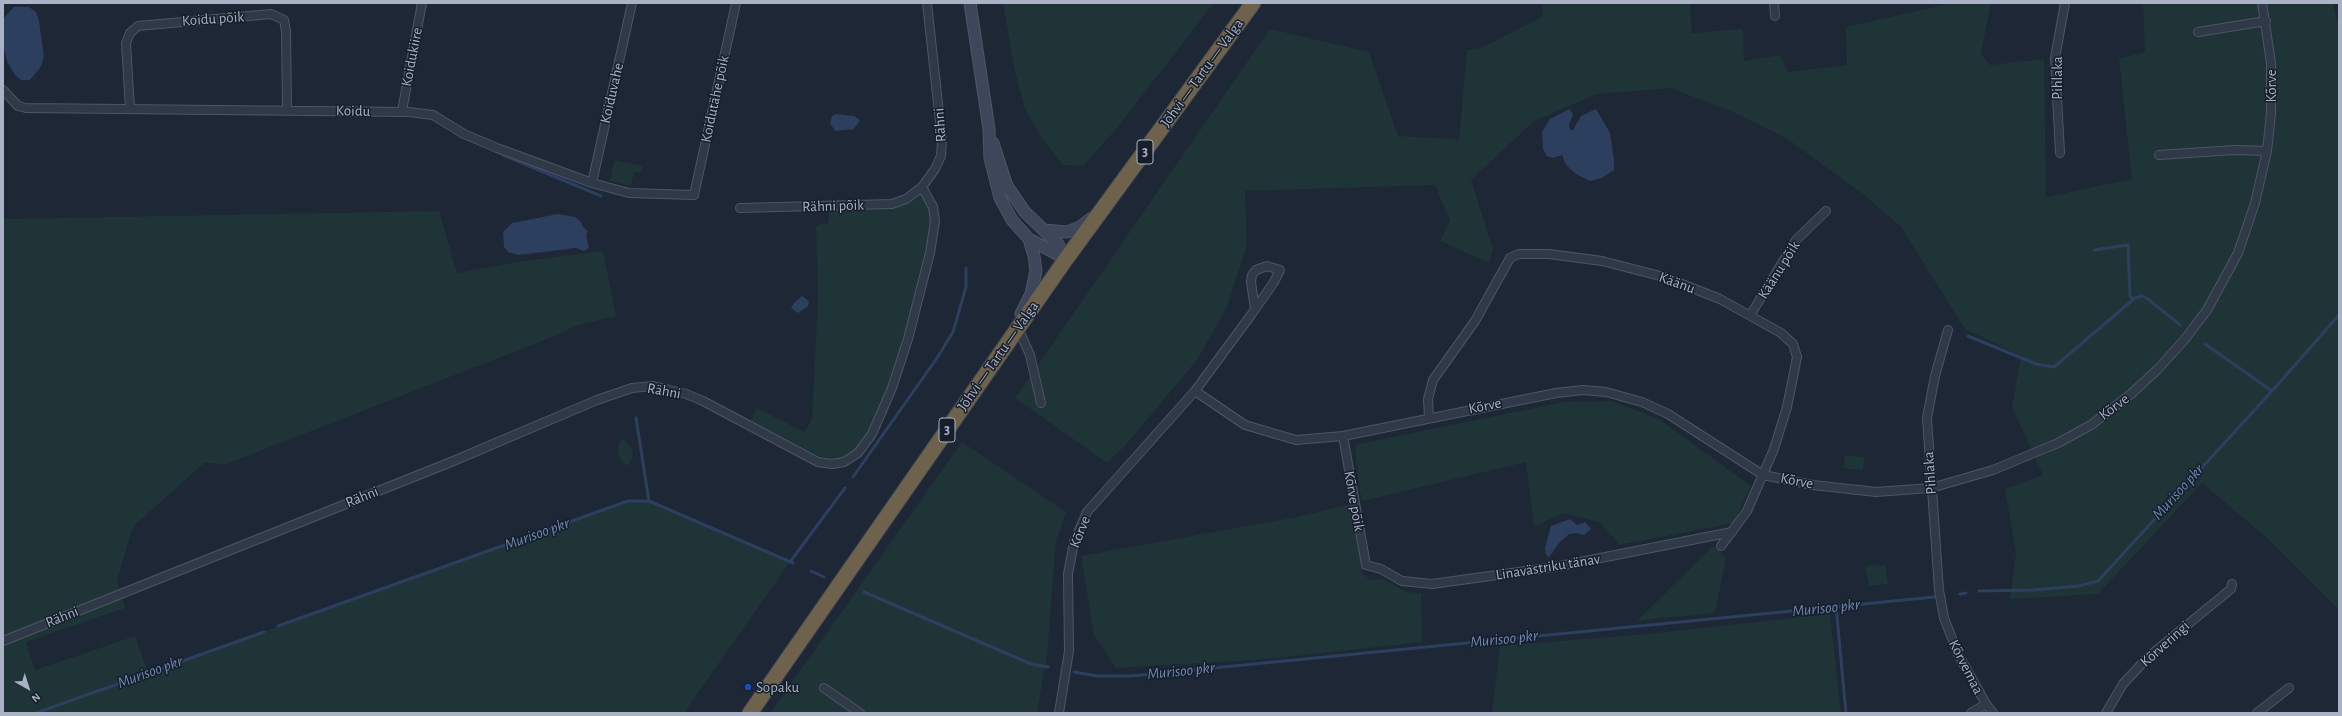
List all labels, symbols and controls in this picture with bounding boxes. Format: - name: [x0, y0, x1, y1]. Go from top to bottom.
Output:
- street label: Koidu põik: [181, 8, 245, 30]
- street label: Jõhvi — Tartu — Valga: [1157, 15, 1247, 131]
- street label: Koidukiire: [397, 26, 427, 88]
- street label: Koidutähe põik: [697, 54, 733, 144]
- street label: Pihlaka: [2048, 56, 2066, 100]
- street label: Koiduvahe: [596, 61, 628, 125]
- street label: Kõrve: [2262, 69, 2280, 103]
- street label: Koidu: [336, 102, 370, 120]
- street label: Rähni: [930, 107, 950, 143]
- road number: 3: [1137, 140, 1153, 164]
- street label: Rähni põik: [802, 196, 864, 216]
- street label: Käänu põik: [1754, 238, 1804, 302]
- street label: Käänu: [1656, 268, 1698, 298]
- street label: Jõhvi — Tartu — Valga: [953, 298, 1043, 414]
- street label: Rähni: [646, 379, 682, 403]
- street label: Kõrve: [2095, 390, 2133, 424]
- street label: Kõrve: [1467, 394, 1503, 418]
- road number: 3: [939, 418, 955, 442]
- street label: Pihlaka: [1920, 451, 1940, 495]
- water label: Murisoo pkr: [2148, 460, 2208, 524]
- street label: Kõrve põik: [1340, 469, 1368, 533]
- street label: Kõrve: [1779, 469, 1815, 493]
- street label: Rähni: [343, 482, 381, 512]
- water label: Murisoo pkr: [502, 513, 572, 555]
- street label: Kõrve: [1065, 513, 1095, 551]
- street label: Linavästriku tänav: [1494, 550, 1602, 584]
- water label: Murisoo pkr: [1791, 595, 1861, 621]
- street label: Rähni: [43, 602, 81, 632]
- street label: Kõrveringi: [2137, 617, 2193, 671]
- water label: Murisoo pkr: [1469, 626, 1539, 652]
- street label: Kõrvemaa: [1945, 637, 1987, 697]
- water label: Murisoo pkr: [115, 651, 185, 693]
- water label: Murisoo pkr: [1146, 658, 1216, 684]
- north arrow: [8, 668, 48, 708]
- place label: Sopaku: [756, 678, 799, 696]
- marker: Sopaku: [743, 682, 753, 692]
- text: N: [29, 691, 42, 704]

